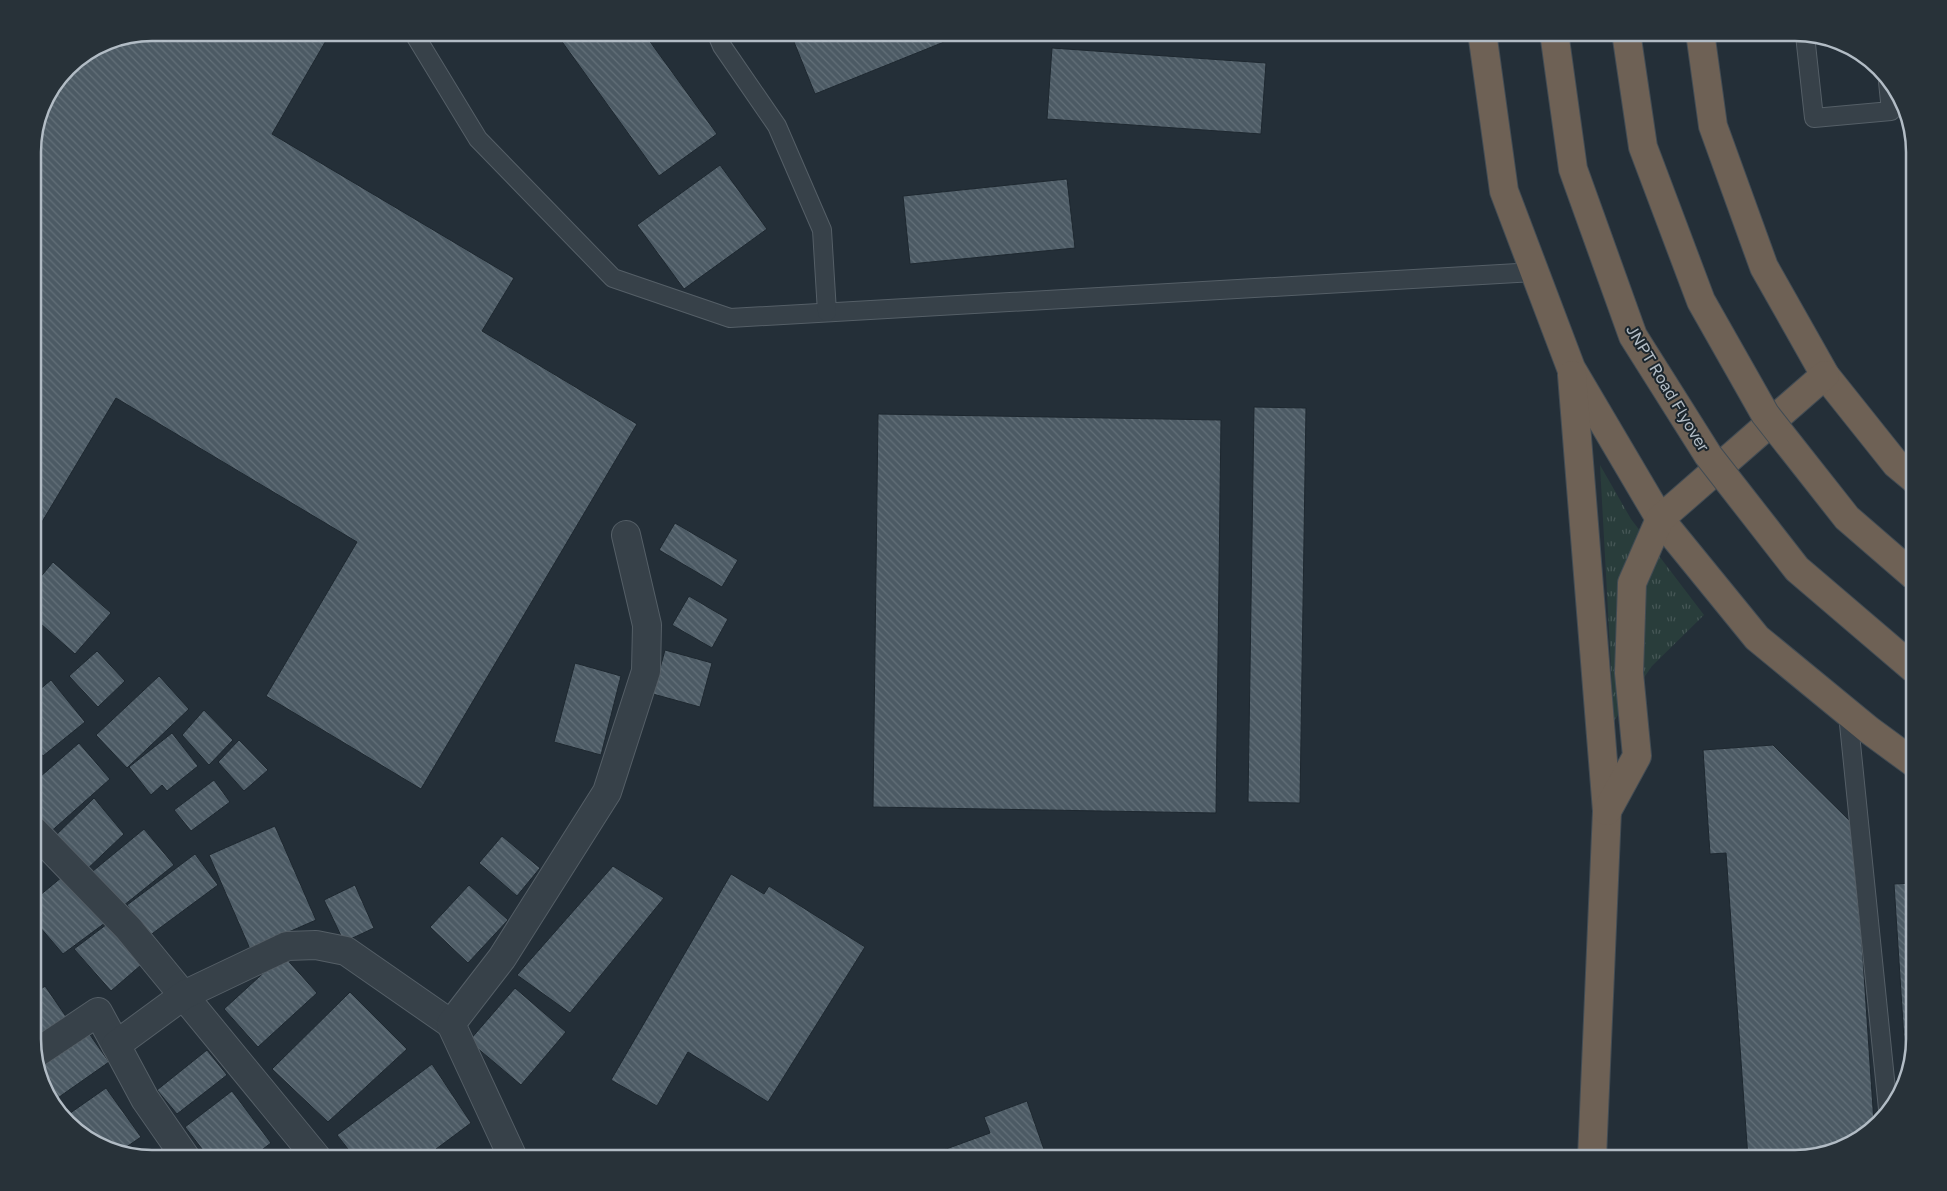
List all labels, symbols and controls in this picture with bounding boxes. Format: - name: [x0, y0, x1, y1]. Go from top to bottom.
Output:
- street label: JNPT Road Flyover: [1622, 321, 1714, 455]

